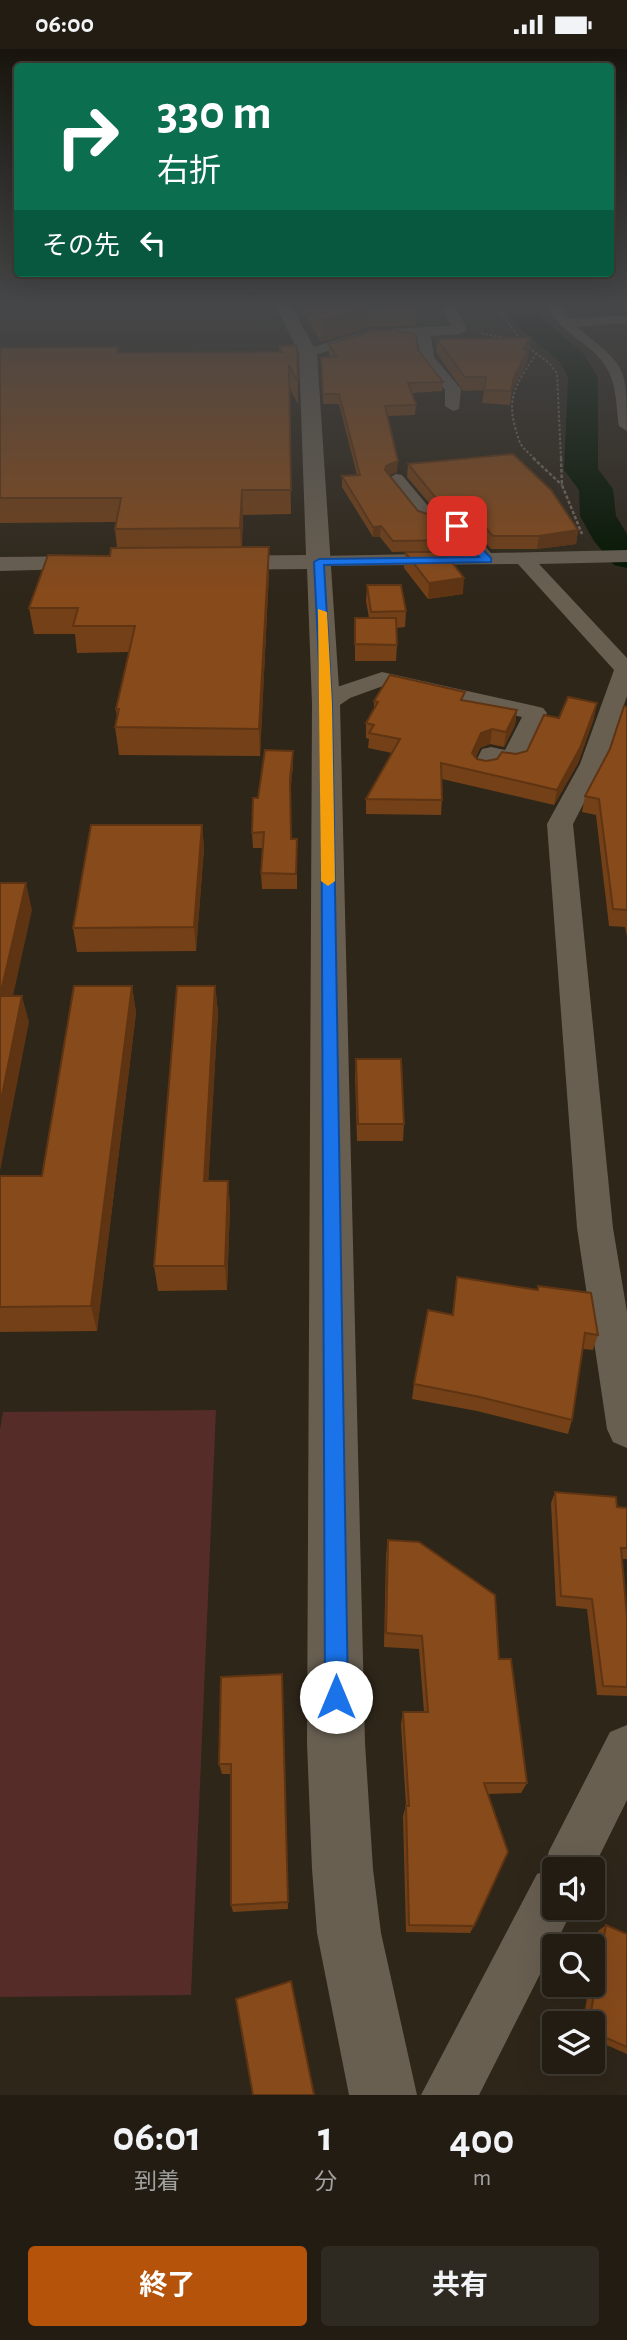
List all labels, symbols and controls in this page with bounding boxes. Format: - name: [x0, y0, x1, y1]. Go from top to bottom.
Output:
- text: 06:00: [35, 11, 94, 37]
- text: 330 m: [157, 89, 272, 138]
- icon: right: [42, 91, 133, 182]
- text: 右折: [157, 155, 221, 187]
- icon: left: [134, 224, 172, 262]
- text: その先: [42, 233, 120, 259]
- pin: [427, 496, 487, 556]
- icon: arrive: [438, 507, 476, 545]
- position arrow: [299, 1660, 373, 1734]
- map controls: [542, 1857, 605, 2074]
- button: sound: [542, 1857, 605, 1920]
- button: search: [542, 1934, 605, 1997]
- button: layers: [542, 2011, 605, 2074]
- text: 06:01: [113, 2116, 201, 2158]
- text: 1: [318, 2116, 333, 2158]
- text: 400: [450, 2119, 514, 2161]
- text: m: [473, 2167, 491, 2190]
- text: 到着: [134, 2171, 180, 2194]
- text: 分: [314, 2171, 337, 2194]
- button: 終了: [28, 2246, 307, 2326]
- button: 共有: [321, 2246, 599, 2326]

